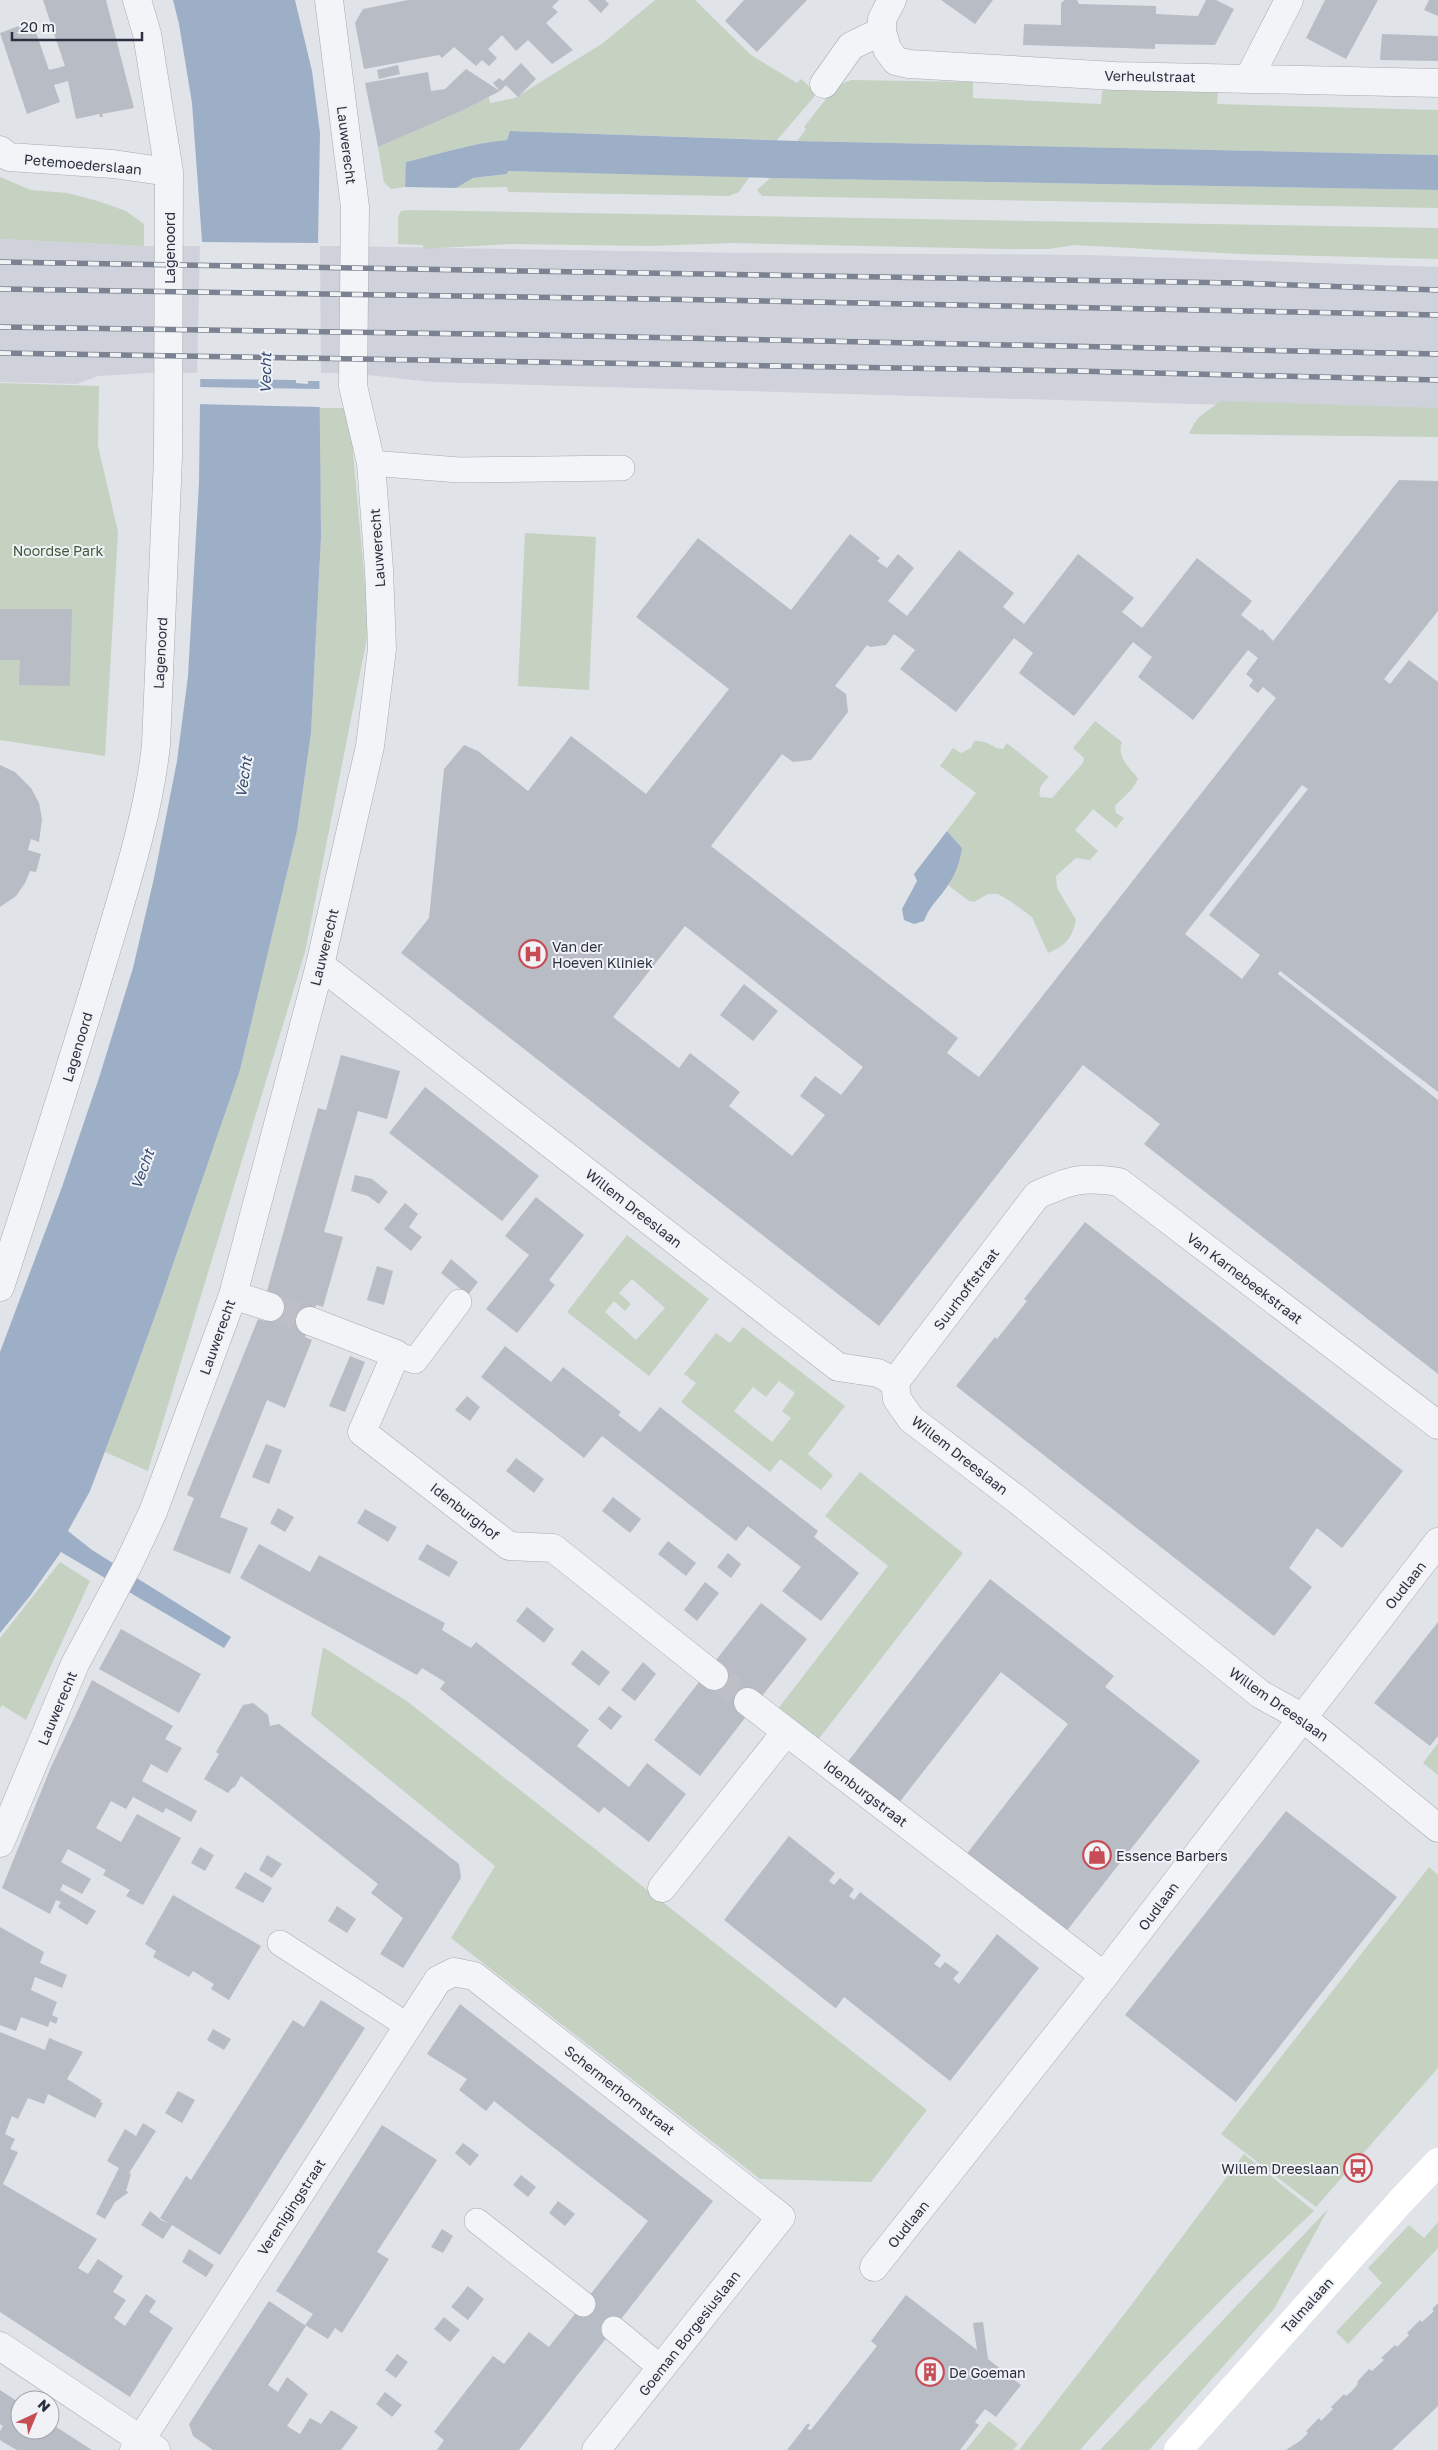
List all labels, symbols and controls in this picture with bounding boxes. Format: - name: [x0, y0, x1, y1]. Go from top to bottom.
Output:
- scale bar: [12, 10, 142, 42]
- text: 20 m: [20, 17, 55, 35]
- street label: Verheulstraat: [1104, 67, 1196, 85]
- street label: Lauwerecht: [334, 105, 360, 185]
- street label: Petemoederslaan: [23, 150, 143, 178]
- street label: Lagenoord: [161, 212, 178, 284]
- water label: Vecht: [256, 350, 274, 394]
- street label: Lauwerecht: [366, 508, 388, 588]
- park label: Noordse Park: [13, 542, 103, 559]
- street label: Lagenoord: [150, 617, 170, 689]
- water label: Vecht: [231, 753, 255, 799]
- street label: Lauwerecht: [306, 907, 342, 987]
- place label: Van der Hoeven Kliniek: [552, 938, 653, 971]
- hospital icon: Van der Hoeven Kliniek: [518, 939, 548, 969]
- street label: Lagenoord: [58, 1010, 96, 1084]
- water label: Vecht: [127, 1145, 158, 1191]
- street label: Willem Dreeslaan: [582, 1165, 686, 1251]
- street label: Van Karnebeekstraat: [1184, 1229, 1306, 1327]
- street label: Suurhoffstraat: [930, 1245, 1002, 1333]
- street label: Lauwerecht: [196, 1297, 238, 1377]
- street label: Willem Dreeslaan: [908, 1412, 1012, 1498]
- street label: Idenburghof: [427, 1479, 503, 1543]
- street label: Oudlaan: [1381, 1558, 1429, 1612]
- street label: Willem Dreeslaan: [1226, 1663, 1332, 1745]
- street label: Lauwerecht: [34, 1668, 80, 1748]
- street label: Idenburgstraat: [821, 1756, 911, 1830]
- shop icon: Essence Barbers: [1082, 1840, 1112, 1870]
- place label: Essence Barbers: [1116, 1847, 1228, 1864]
- street label: Oudlaan: [1134, 1878, 1182, 1934]
- street label: Schermerhornstraat: [561, 2042, 679, 2138]
- bus stop icon: Willem Dreeslaan: [1343, 2153, 1373, 2183]
- street label: Verenigingstraat: [253, 2156, 329, 2258]
- place label: Willem Dreeslaan: [1221, 2160, 1339, 2177]
- street label: Oudlaan: [884, 2197, 932, 2251]
- street label: Goeman Borgesiuslaan: [635, 2267, 743, 2399]
- street label: Talmalaan: [1278, 2274, 1336, 2336]
- building icon: De Goeman: [915, 2357, 945, 2387]
- place label: De Goeman: [949, 2364, 1026, 2381]
- north arrow: [10, 2390, 60, 2440]
- text: N: [35, 2395, 54, 2415]

